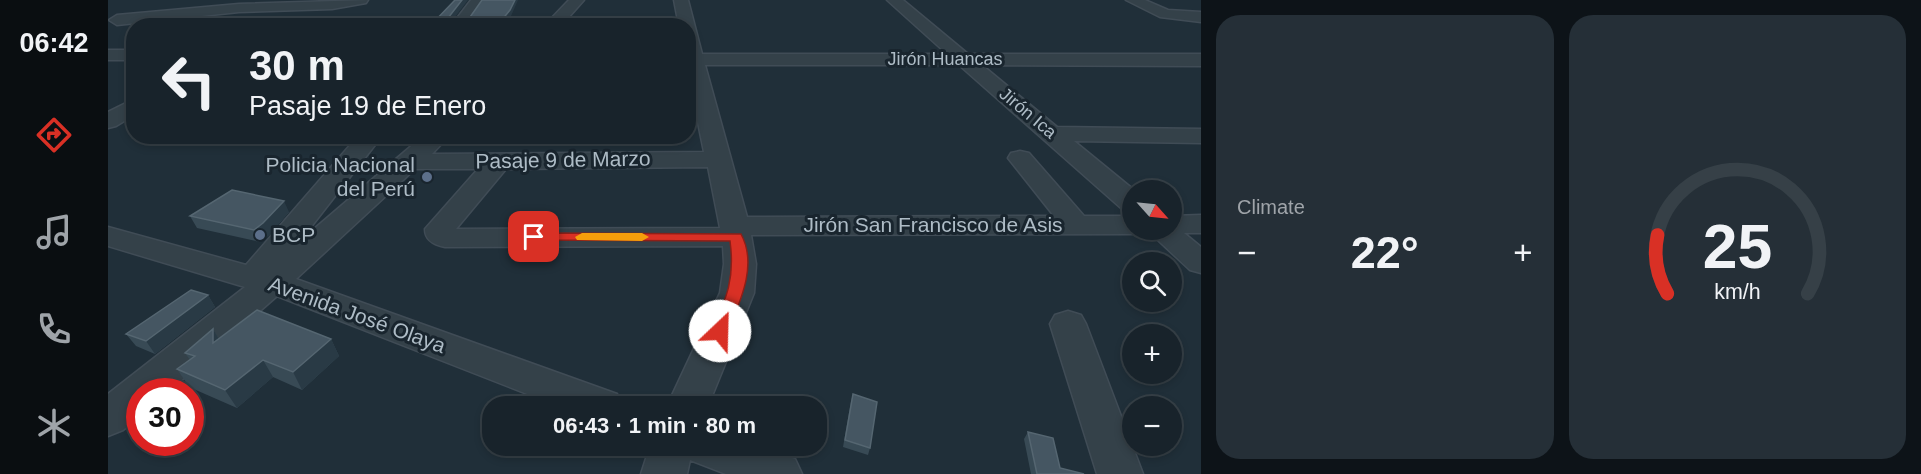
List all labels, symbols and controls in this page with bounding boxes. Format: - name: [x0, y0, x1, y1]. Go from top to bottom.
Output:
- text: 06:42: [19, 28, 89, 58]
- icon: left: [150, 42, 228, 120]
- text: 30 m: [249, 42, 345, 89]
- street label: Jirón Huancas: [887, 49, 1003, 69]
- street label: Jirón Ica: [996, 83, 1061, 143]
- text: Pasaje 19 de Enero: [249, 91, 486, 121]
- icon: directions: [33, 114, 75, 156]
- street label: Pasaje 9 de Marzo: [475, 146, 651, 173]
- place label: Policia Nacional del Perú: [266, 153, 415, 200]
- marker: Policia Nacional del Perú: [420, 170, 434, 184]
- north arrow: [1122, 180, 1182, 240]
- map controls: [1122, 180, 1182, 456]
- text: Climate: [1237, 196, 1305, 218]
- icon: music: [33, 211, 75, 253]
- pin: [508, 211, 559, 262]
- text: 25: [1703, 212, 1772, 281]
- street label: Jirón San Francisco de Asis: [803, 213, 1063, 236]
- icon: arrive: [517, 220, 550, 253]
- place label: BCP: [272, 223, 315, 246]
- text: 22°: [1351, 227, 1419, 278]
- marker: BCP: [253, 228, 267, 242]
- text: −: [1237, 234, 1256, 271]
- text: +: [1513, 234, 1533, 271]
- button: search: [1122, 252, 1182, 312]
- street label: Avenida José Olaya: [266, 272, 449, 357]
- text: km/h: [1714, 280, 1760, 304]
- position arrow: [688, 299, 752, 363]
- icon: phone: [33, 308, 75, 350]
- button: +: [1122, 324, 1182, 384]
- speed limit sign: 30: [126, 378, 204, 456]
- button: −: [1122, 396, 1182, 456]
- icon: climate: [33, 405, 75, 447]
- text: 06:43 · 1 min · 80 m: [553, 413, 756, 438]

